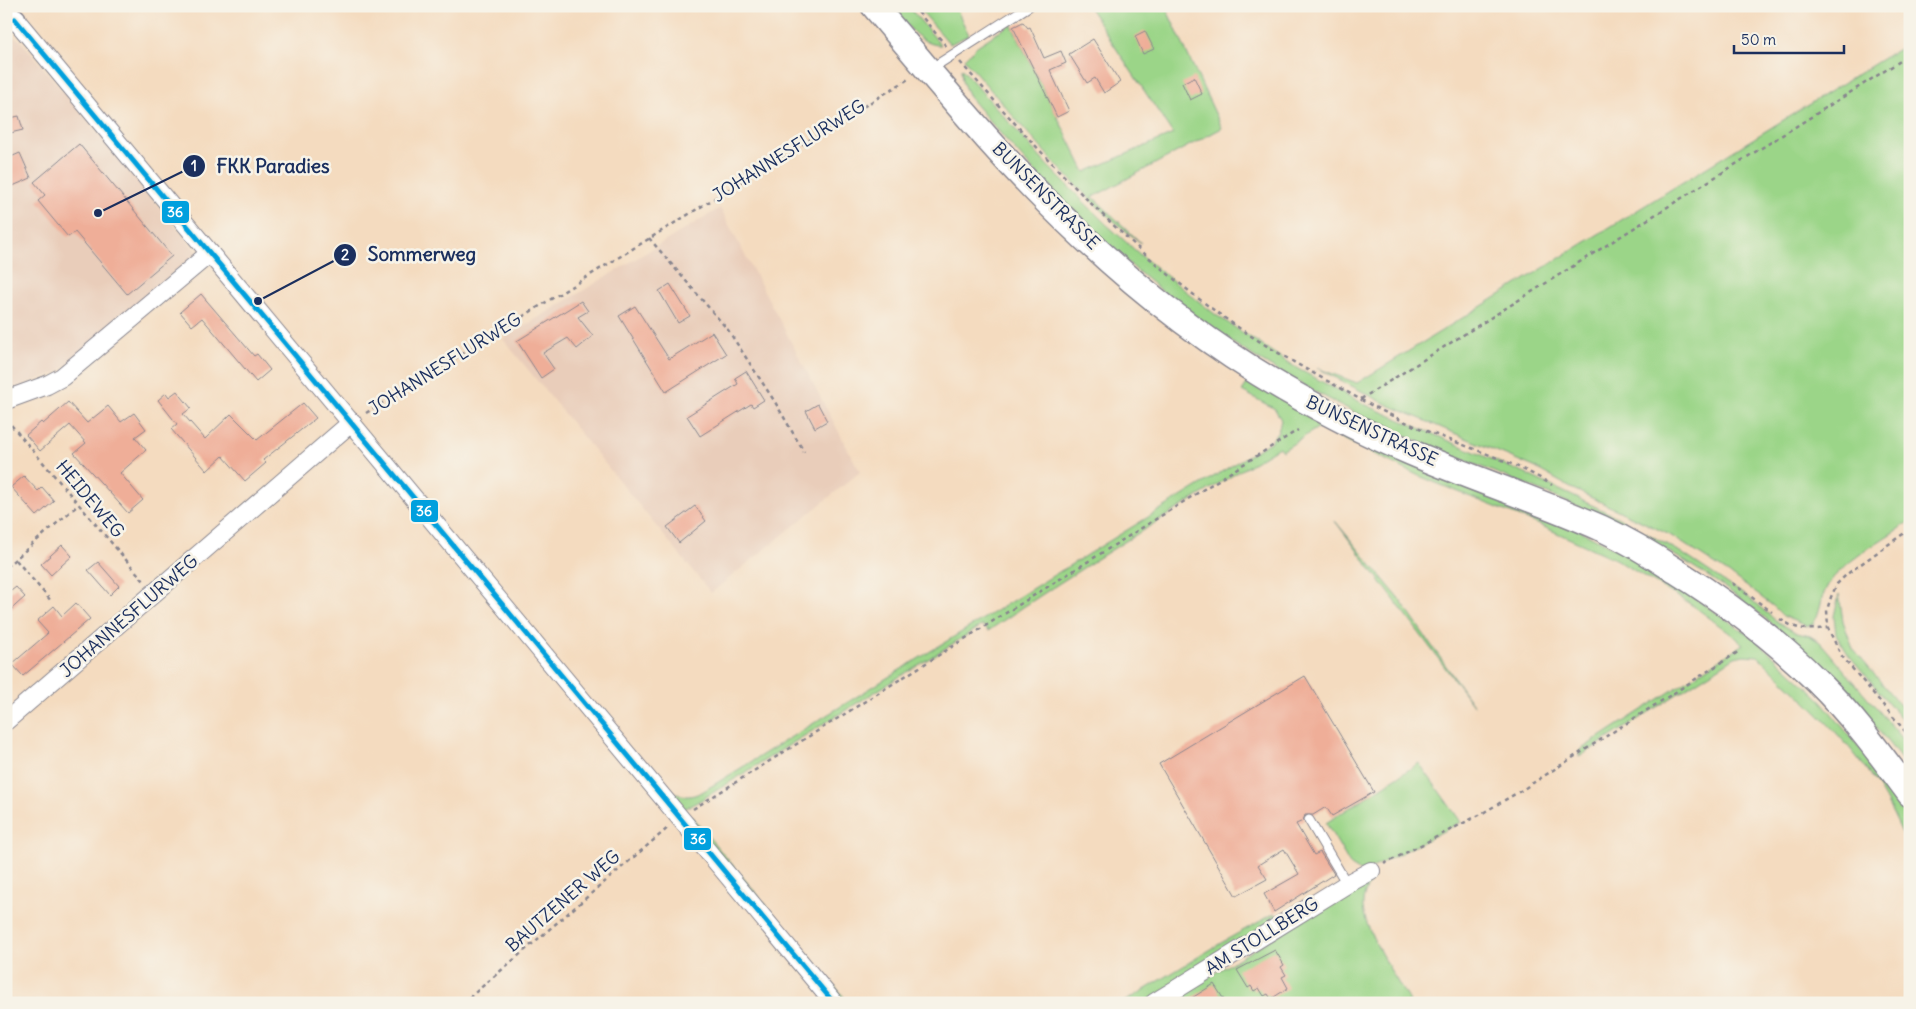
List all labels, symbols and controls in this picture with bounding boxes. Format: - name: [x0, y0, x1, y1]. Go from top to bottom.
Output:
- scale bar: [1734, 22, 1844, 54]
- text: 50 m: [1741, 30, 1776, 49]
- street label: JOHANNESFLURWEG: [708, 94, 869, 207]
- street label: BUNSENSTRASSE: [988, 137, 1105, 254]
- callout: FKK Paradies: [181, 149, 340, 183]
- text: FKK Paradies: [216, 154, 330, 178]
- text: 1: [191, 156, 197, 175]
- line badge: 36: [161, 200, 190, 224]
- text: 36: [167, 203, 183, 221]
- callout: Sommerweg: [332, 238, 486, 272]
- text: Sommerweg: [368, 242, 476, 266]
- text: 2: [341, 245, 349, 264]
- street label: JOHANNESFLURWEG: [364, 307, 525, 420]
- street label: BUNSENSTRASSE: [1303, 390, 1442, 471]
- street label: HEIDEWEG: [51, 455, 130, 542]
- line badge: 36: [410, 499, 439, 523]
- text: 36: [416, 502, 432, 520]
- street label: JOHANNESFLURWEG: [55, 549, 203, 682]
- line badge: 36: [683, 827, 712, 851]
- text: 36: [690, 830, 706, 848]
- street label: BAUTZENER WEG: [501, 845, 625, 957]
- street label: AM STOLLBERG: [1201, 891, 1323, 980]

